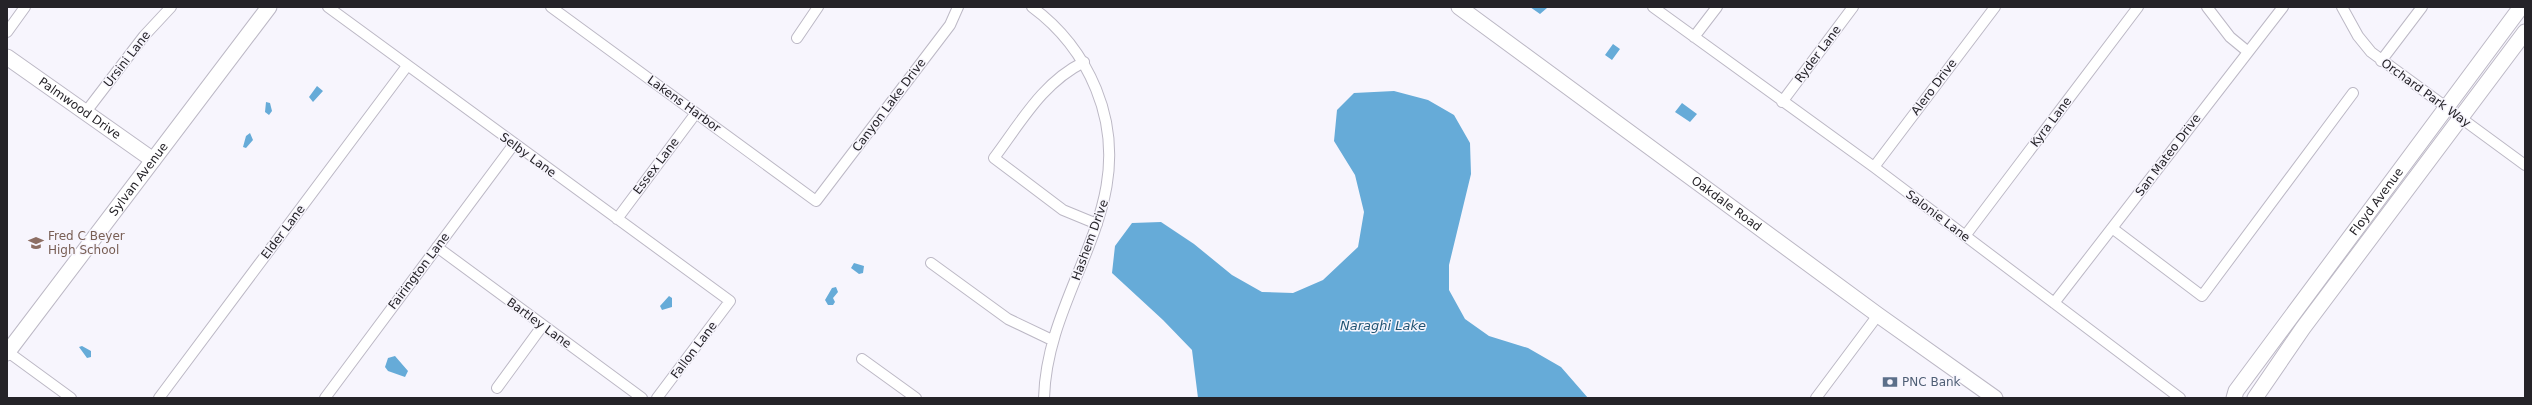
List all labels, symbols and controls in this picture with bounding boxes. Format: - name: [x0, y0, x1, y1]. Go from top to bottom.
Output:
- street label: Ryder Lane: [1792, 23, 1844, 85]
- street label: Ursini Lane: [101, 28, 153, 90]
- street label: Canyon Lake Drive: [849, 56, 929, 154]
- street label: Alero Drive: [1908, 56, 1960, 118]
- street label: Orchard Park Way: [2379, 56, 2473, 130]
- street label: Lakens Harbor: [645, 73, 723, 135]
- street label: Palmwood Drive: [36, 75, 123, 142]
- street label: Kyra Lane: [2028, 94, 2074, 150]
- street label: San Mateo Drive: [2133, 111, 2203, 199]
- street label: Selby Lane: [497, 130, 559, 180]
- street label: Essex Lane: [630, 135, 682, 197]
- street label: Sylvan Avenue: [106, 140, 171, 219]
- street label: Floyd Avenue: [2347, 165, 2406, 238]
- street label: Oakdale Road: [1689, 173, 1764, 234]
- street label: Salonie Lane: [1903, 187, 1973, 245]
- street label: Hashem Drive: [1069, 198, 1111, 282]
- street label: Elder Lane: [258, 202, 308, 262]
- place label: Fred C Beyer High School: [48, 229, 125, 257]
- street label: Fairington Lane: [386, 230, 452, 312]
- school or university icon: Fred C Beyer High School: [27, 234, 45, 252]
- street label: Bartley Lane: [504, 295, 574, 351]
- water label: Naraghi Lake: [1340, 318, 1426, 333]
- street label: Fallon Lane: [668, 319, 720, 381]
- bank icon: PNC Bank: [1881, 373, 1899, 391]
- place label: PNC Bank: [1902, 375, 1961, 389]

